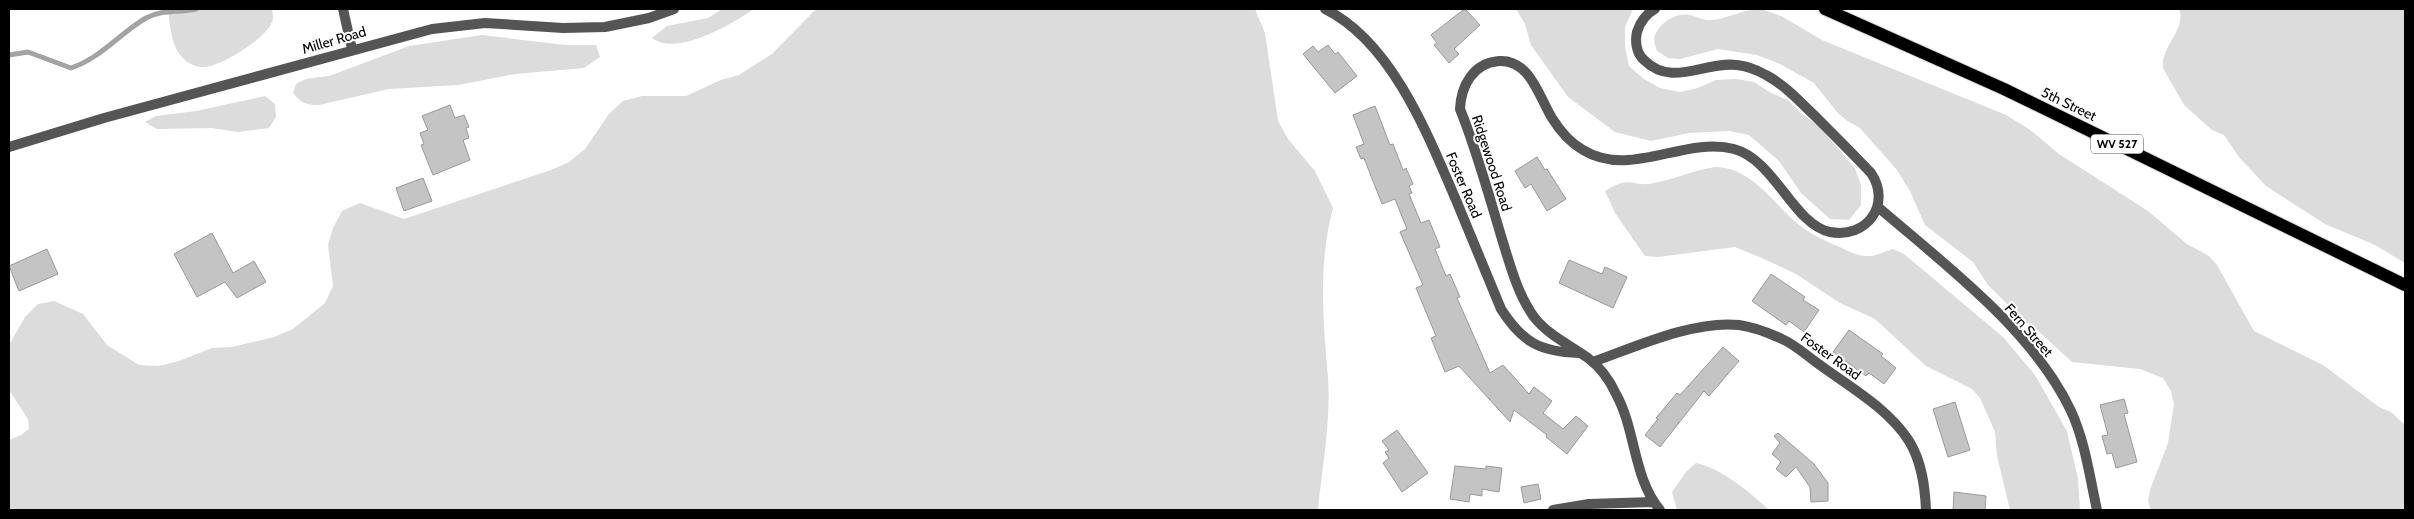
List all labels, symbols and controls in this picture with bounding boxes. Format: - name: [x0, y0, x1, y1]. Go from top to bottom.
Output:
- street label: Miller Road: [300, 22, 368, 58]
- street label: 5th Street: [2039, 83, 2100, 125]
- street label: Ridgewood Road: [1468, 113, 1516, 213]
- road number: WV 527: [2091, 134, 2143, 154]
- street label: Foster Road: [1442, 149, 1486, 221]
- street label: Fern Street: [2001, 299, 2057, 361]
- street label: Foster Road: [1797, 328, 1865, 384]

